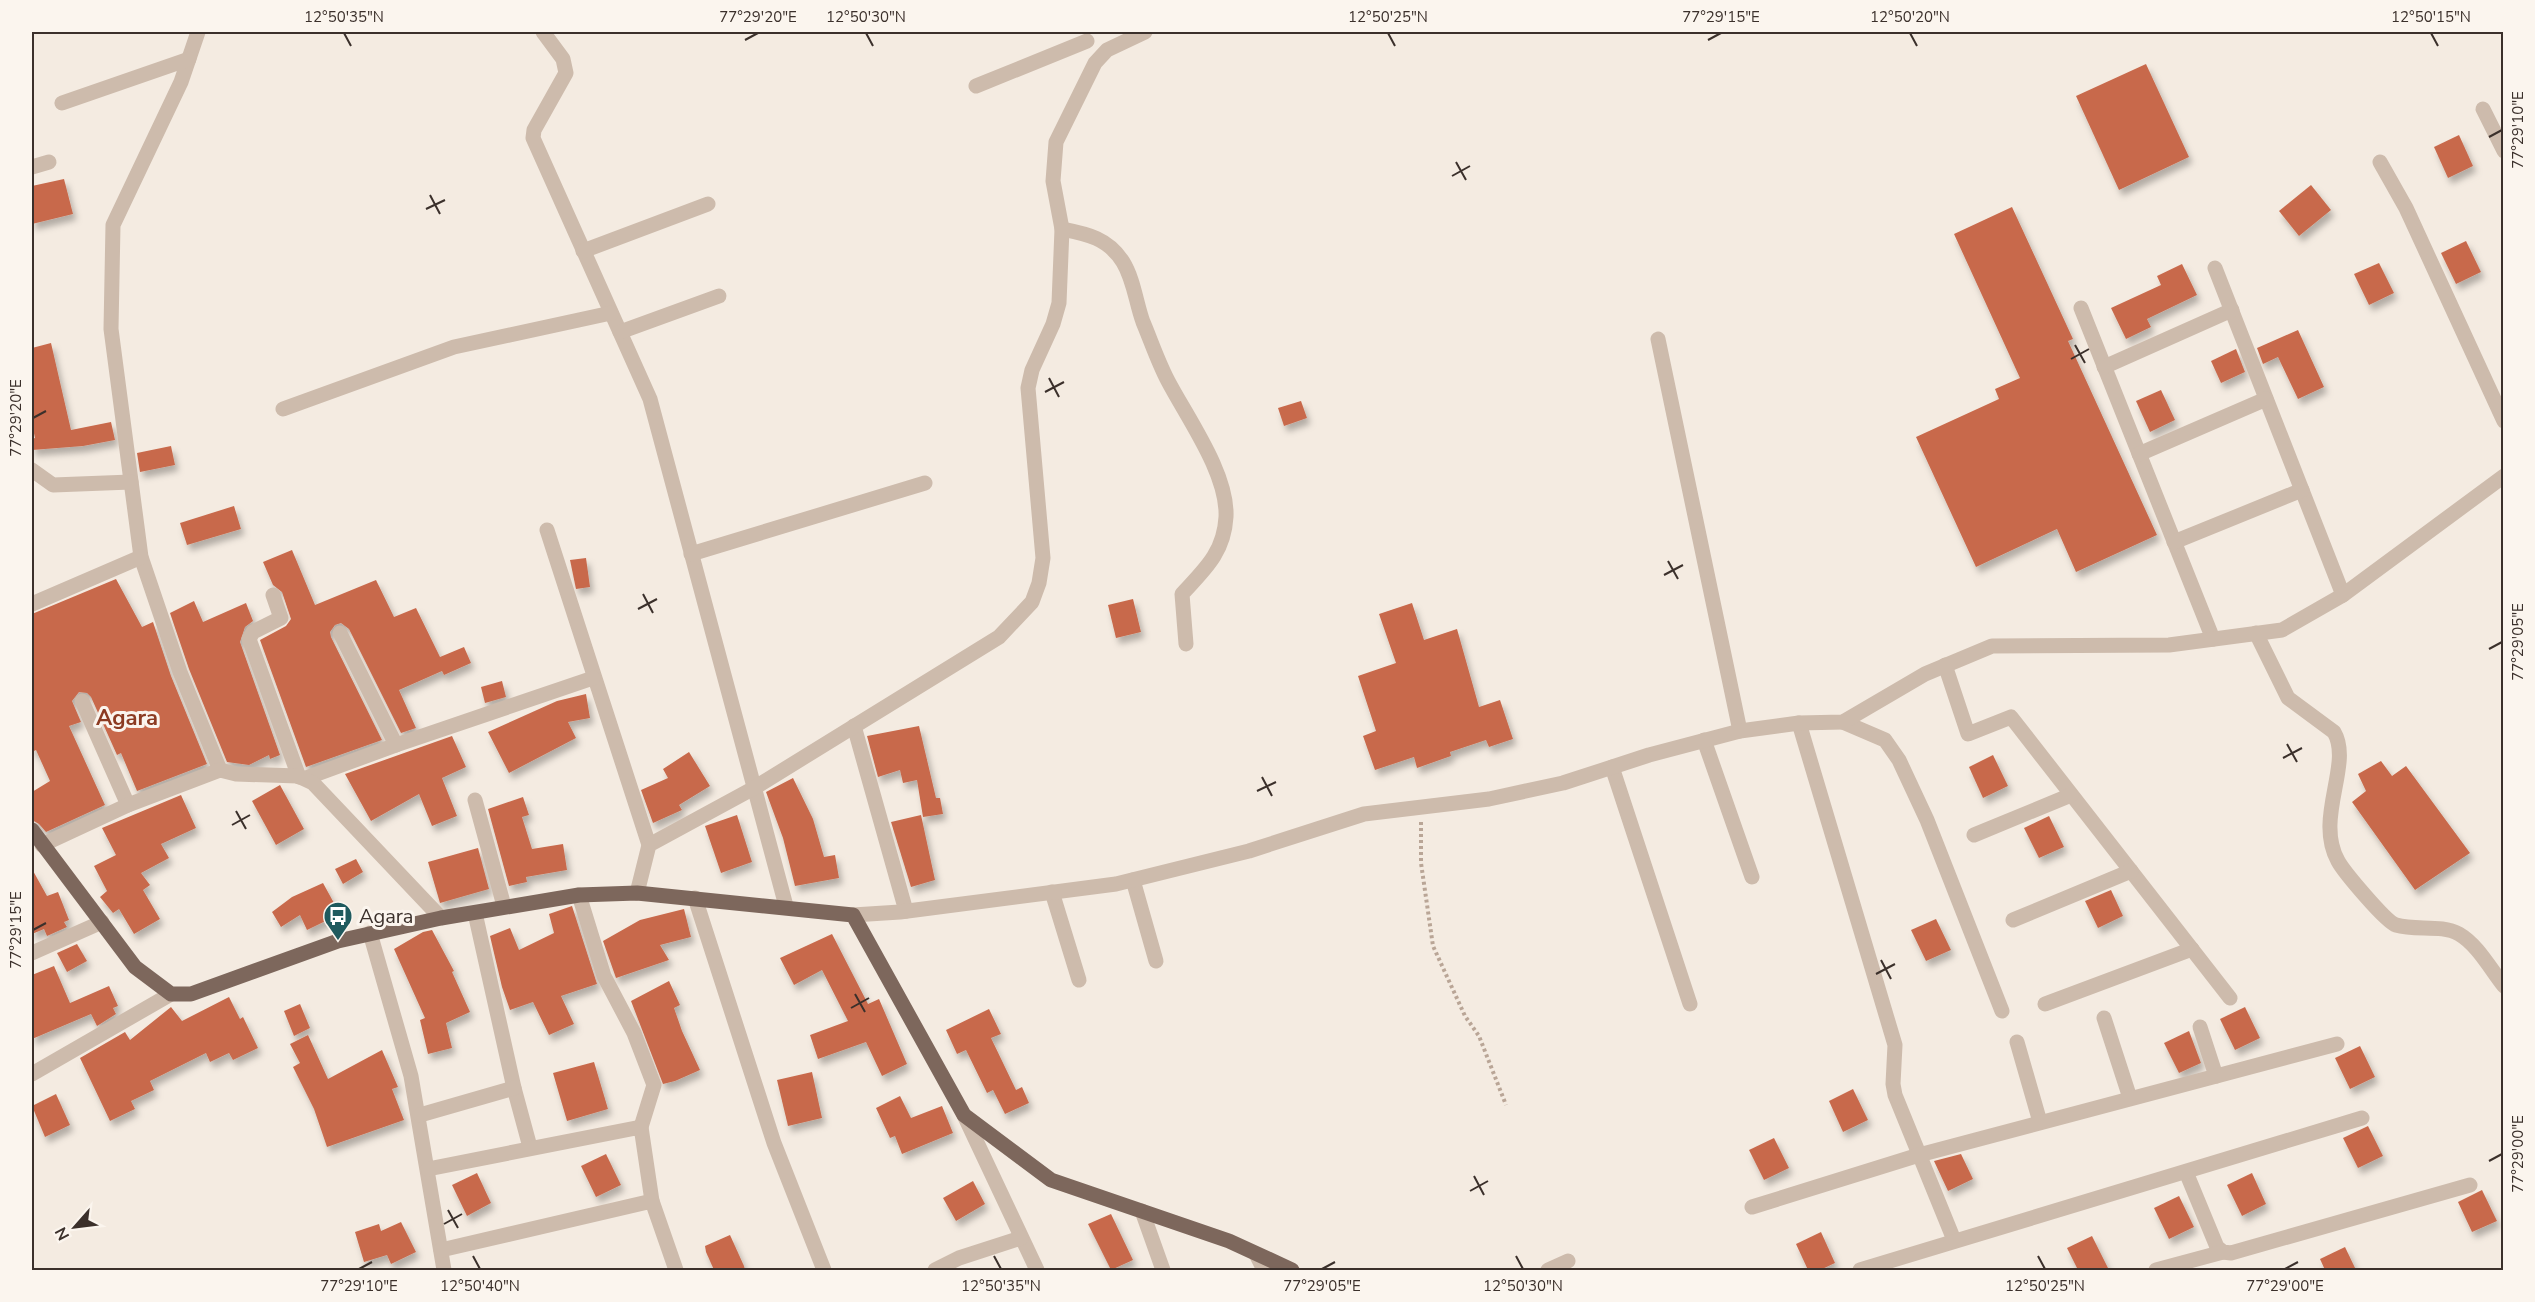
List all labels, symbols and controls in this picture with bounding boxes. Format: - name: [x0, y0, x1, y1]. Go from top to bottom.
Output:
- text: 12°50'35"N: [304, 7, 384, 27]
- text: 77°29'20"E: [719, 7, 797, 27]
- text: 12°50'30"N: [826, 7, 906, 27]
- text: 12°50'25"N: [1348, 7, 1428, 27]
- text: 77°29'15"E: [1682, 7, 1760, 27]
- text: 12°50'20"N: [1870, 7, 1950, 27]
- text: 12°50'15"N: [2391, 7, 2471, 27]
- text: 77°29'10"E: [2508, 91, 2528, 169]
- text: 77°29'20"E: [6, 379, 26, 457]
- text: 77°29'05"E: [2508, 603, 2528, 681]
- district label: Agara: [96, 703, 158, 733]
- text: 77°29'15"E: [6, 891, 26, 969]
- bus stop icon: Agara: [322, 900, 354, 942]
- place label: Agara: [359, 903, 413, 930]
- text: 77°29'00"E: [2508, 1115, 2528, 1193]
- north arrow: [45, 1197, 105, 1257]
- text: N: [50, 1223, 75, 1244]
- text: 77°29'10"E: [320, 1276, 398, 1296]
- text: 12°50'40"N: [440, 1276, 520, 1296]
- text: 12°50'35"N: [961, 1276, 1041, 1296]
- text: 77°29'05"E: [1283, 1276, 1361, 1296]
- text: 12°50'30"N: [1483, 1276, 1563, 1296]
- text: 12°50'25"N: [2005, 1276, 2085, 1296]
- text: 77°29'00"E: [2246, 1276, 2324, 1296]

